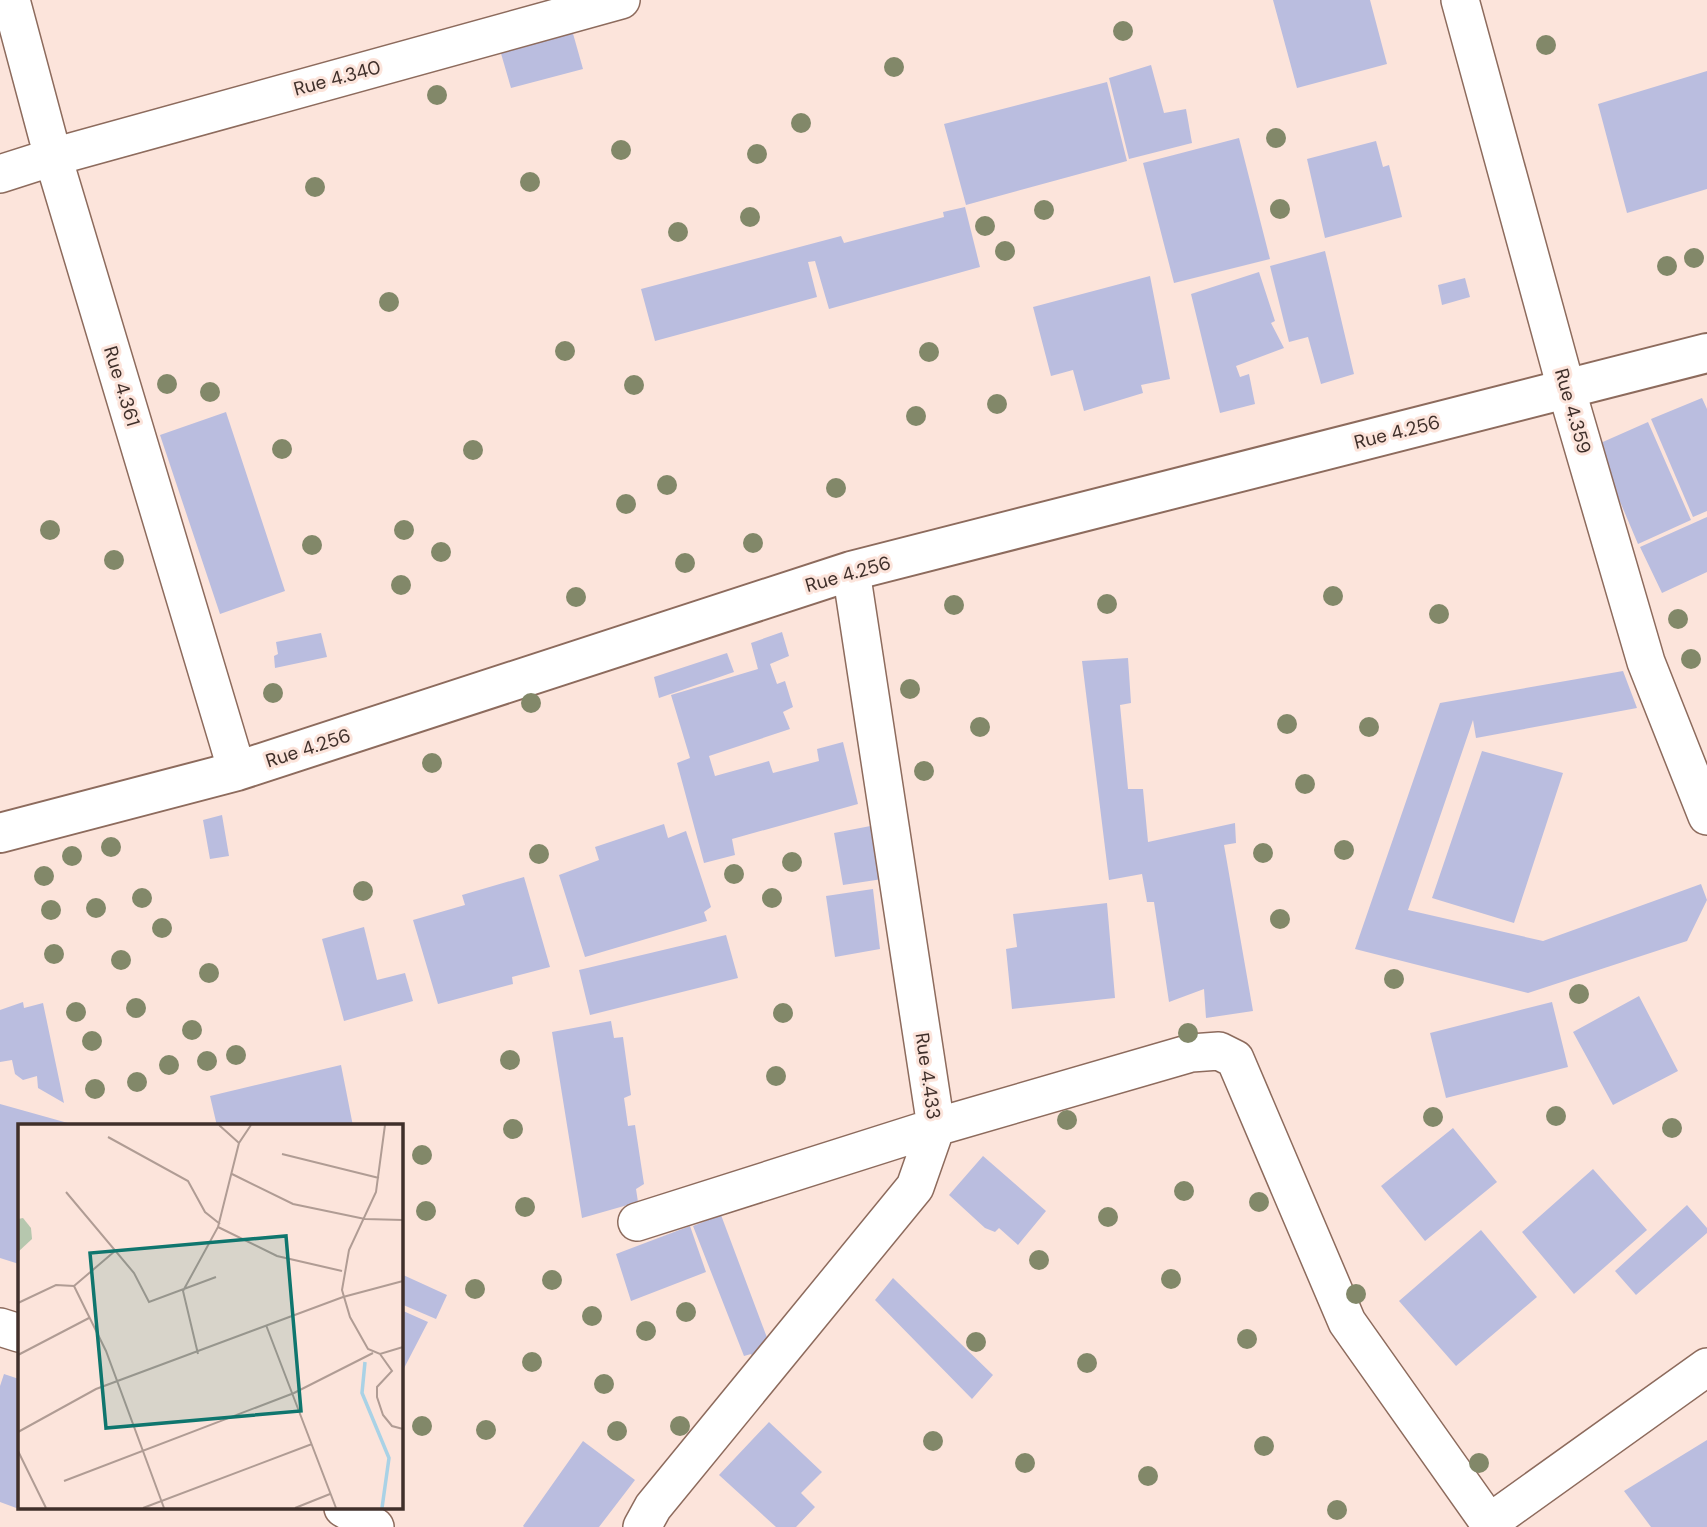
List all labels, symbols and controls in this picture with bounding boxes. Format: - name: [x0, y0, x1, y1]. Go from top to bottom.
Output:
- street label: Rue 4.340: [291, 54, 383, 102]
- street label: Rue 4.361: [98, 343, 146, 429]
- street label: Rue 4.359: [1549, 365, 1597, 457]
- street label: Rue 4.256: [1351, 409, 1443, 455]
- street label: Rue 4.256: [802, 550, 894, 598]
- street label: Rue 4.256: [262, 723, 354, 773]
- street label: Rue 4.433: [910, 1031, 946, 1121]
- inset map: [18, 1124, 402, 1510]

